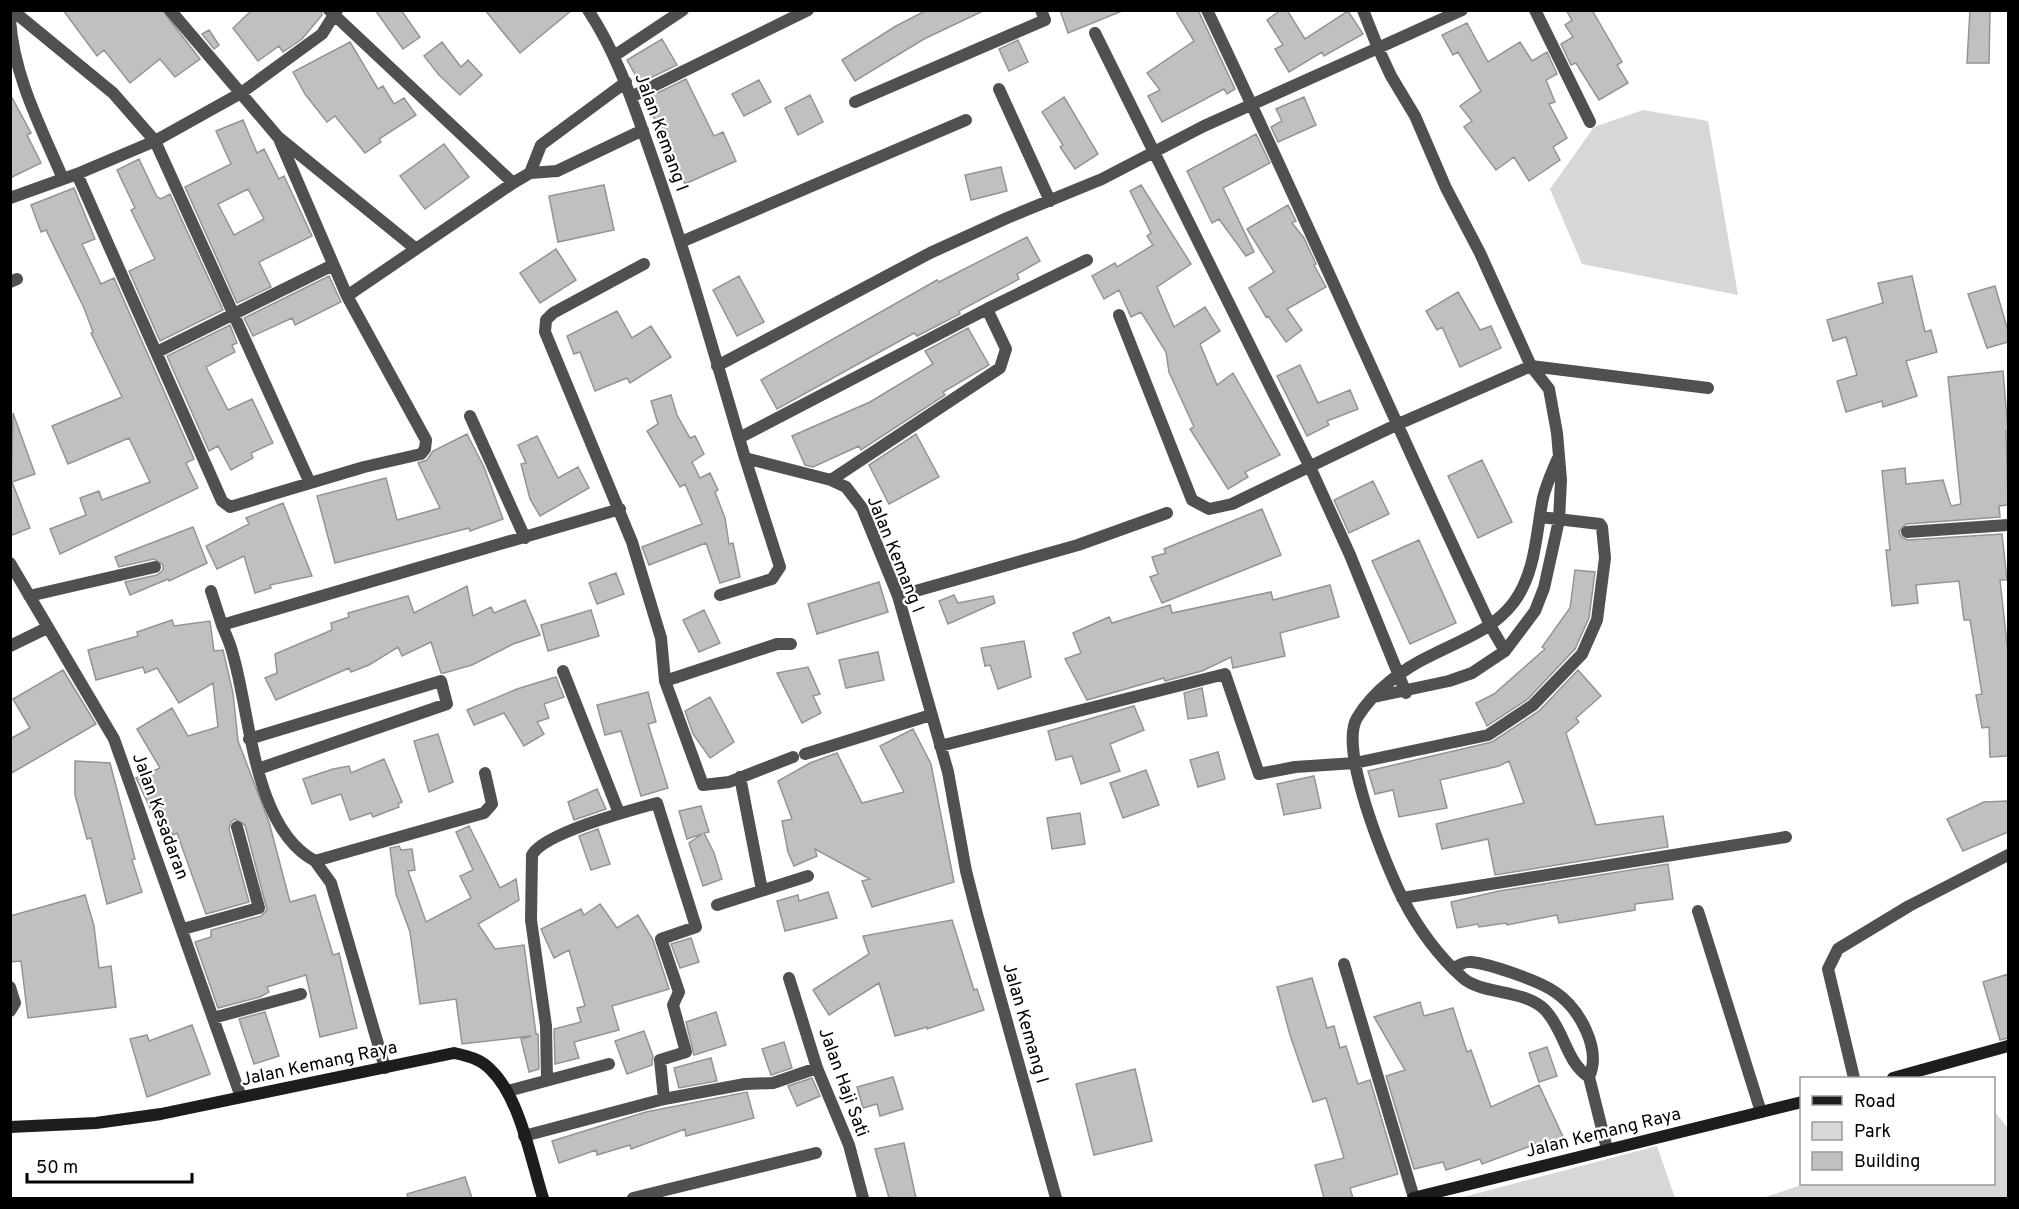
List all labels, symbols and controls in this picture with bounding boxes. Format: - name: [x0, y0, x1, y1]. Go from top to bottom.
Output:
- street label: Jalan Kemang I: [629, 70, 693, 195]
- street label: Jalan Kemang I: [861, 493, 929, 616]
- street label: Jalan Kesadaran: [126, 750, 193, 883]
- street label: Jalan Kemang I: [996, 961, 1053, 1086]
- street label: Jalan Haji Sati: [812, 1025, 873, 1140]
- street label: Jalan Kemang Raya: [239, 1037, 399, 1092]
- legend: [1800, 1077, 1995, 1185]
- text: Road: [1854, 1091, 1896, 1114]
- street label: Jalan Kemang Raya: [1523, 1103, 1683, 1164]
- text: Park: [1854, 1121, 1891, 1144]
- scale bar: [27, 1146, 192, 1184]
- text: Building: [1854, 1151, 1920, 1174]
- text: 50 m: [36, 1157, 78, 1180]

